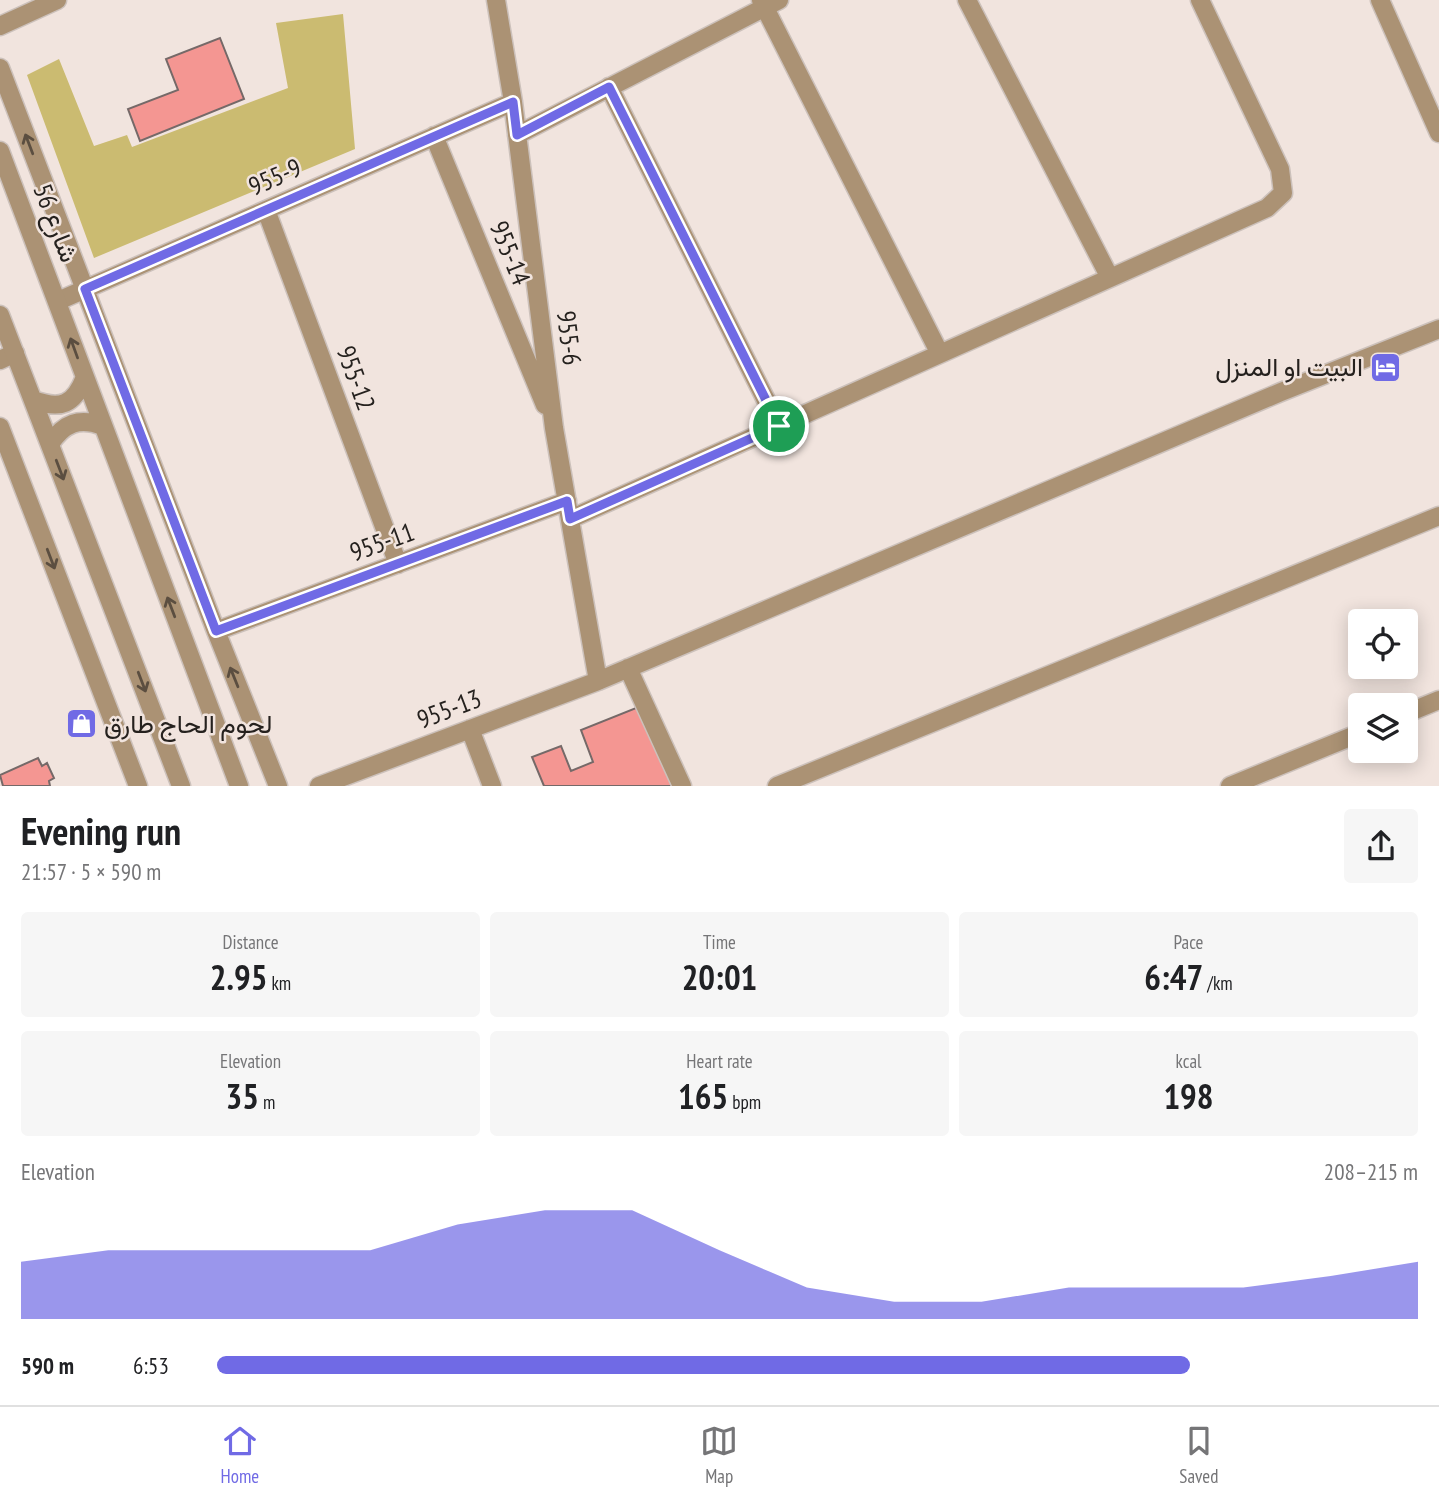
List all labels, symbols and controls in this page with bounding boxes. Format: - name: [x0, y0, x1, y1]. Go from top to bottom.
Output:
- one-way arrow: [22, 134, 35, 156]
- street label: 955-9: [243, 150, 306, 203]
- street label: شارع 56: [25, 179, 86, 267]
- street label: 955-14: [483, 216, 538, 290]
- street label: 955-6: [550, 309, 589, 367]
- one-way arrow: [67, 338, 80, 360]
- street label: 955-12: [330, 341, 383, 415]
- place label: البيت او المنزل: [1215, 350, 1363, 383]
- hotel icon: البيت او المنزل: [1369, 350, 1403, 384]
- pin: [749, 396, 809, 456]
- icon: arrive: [760, 407, 798, 445]
- one-way arrow: [55, 458, 68, 480]
- street label: 955-11: [345, 515, 419, 568]
- one-way arrow: [46, 548, 58, 570]
- one-way arrow: [164, 597, 177, 619]
- map controls: [1348, 609, 1418, 763]
- button: locate: [1348, 609, 1418, 679]
- one-way arrow: [226, 666, 239, 688]
- one-way arrow: [136, 671, 149, 693]
- street label: 955-13: [412, 681, 486, 736]
- button: layers: [1348, 693, 1418, 763]
- shop icon: لحوم الحاج طارق: [64, 707, 98, 741]
- place label: لحوم الحاج طارق: [104, 707, 273, 742]
- text: Evening run: [21, 806, 181, 855]
- button: share: [1344, 809, 1418, 883]
- text: 21:57 · 5 × 590 m: [21, 857, 161, 886]
- text: Distance: [223, 930, 278, 954]
- text: Time: [703, 930, 736, 954]
- text: Pace: [1174, 930, 1203, 954]
- text: 2.95: [210, 954, 267, 1000]
- text: 20:01: [682, 954, 757, 1000]
- text: 6:47: [1144, 954, 1203, 1000]
- text: km: [267, 971, 291, 995]
- text: /km: [1203, 971, 1233, 995]
- text: Elevation: [220, 1049, 281, 1073]
- text: Heart rate: [686, 1049, 753, 1073]
- text: kcal: [1176, 1049, 1201, 1073]
- text: 35: [226, 1073, 259, 1119]
- text: 165: [678, 1073, 728, 1119]
- text: 198: [1163, 1073, 1214, 1119]
- text: m: [259, 1090, 275, 1114]
- text: bpm: [728, 1090, 761, 1114]
- text: Elevation: [21, 1157, 95, 1186]
- text: 208–215 m: [1324, 1157, 1418, 1186]
- text: 590 m: [21, 1351, 74, 1380]
- text: 6:53: [133, 1351, 169, 1380]
- tab: Home: [221, 1422, 259, 1488]
- tab: Map: [700, 1422, 738, 1488]
- tab: Saved: [1179, 1422, 1218, 1488]

